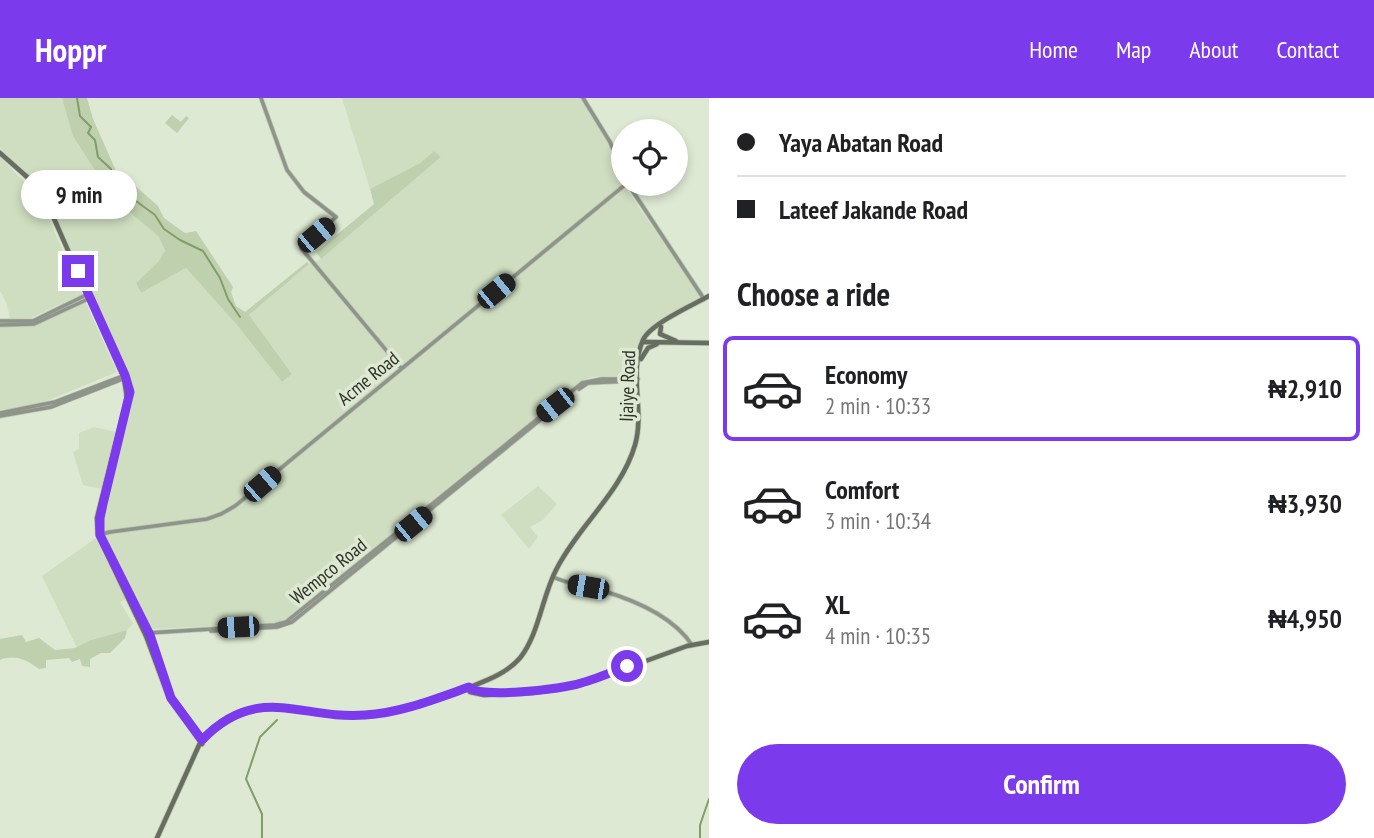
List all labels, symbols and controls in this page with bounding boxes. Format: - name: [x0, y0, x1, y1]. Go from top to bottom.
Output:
- text: Hoppr: [35, 28, 106, 71]
- text: Home: [1029, 34, 1078, 65]
- text: Map: [1116, 34, 1151, 65]
- text: About: [1189, 34, 1238, 65]
- text: Contact: [1276, 34, 1339, 65]
- map controls: [611, 119, 688, 196]
- button: locate: [611, 119, 688, 196]
- text: Yaya Abatan Road: [779, 126, 943, 159]
- callout: 9 min: [20, 170, 136, 218]
- text: 9 min: [56, 180, 102, 209]
- text: Lateef Jakande Road: [779, 193, 968, 226]
- car: [294, 213, 339, 257]
- route end: [62, 255, 94, 287]
- car: [474, 270, 519, 312]
- text: Choose a ride: [737, 273, 890, 315]
- street label: Acme Road: [332, 346, 404, 410]
- street label: Ijaiye Road: [614, 350, 640, 422]
- icon: car: [741, 357, 804, 420]
- text: Economy: [825, 358, 907, 391]
- text: ₦2,910: [1268, 372, 1342, 405]
- car: [532, 384, 579, 426]
- text: 2 min · 10:33: [825, 391, 931, 420]
- car: [240, 462, 285, 506]
- icon: car: [741, 472, 804, 535]
- text: Comfort: [825, 473, 899, 506]
- text: ₦3,930: [1268, 487, 1342, 520]
- car: [391, 503, 436, 545]
- text: 3 min · 10:34: [825, 506, 931, 535]
- street label: Wempco Road: [285, 533, 371, 609]
- car: [566, 573, 611, 601]
- icon: car: [741, 587, 804, 650]
- text: XL: [825, 588, 850, 621]
- text: ₦4,950: [1268, 602, 1342, 635]
- car: [217, 615, 260, 639]
- text: 4 min · 10:35: [825, 621, 931, 650]
- route start: [611, 650, 643, 682]
- button: Confirm: [737, 744, 1346, 824]

